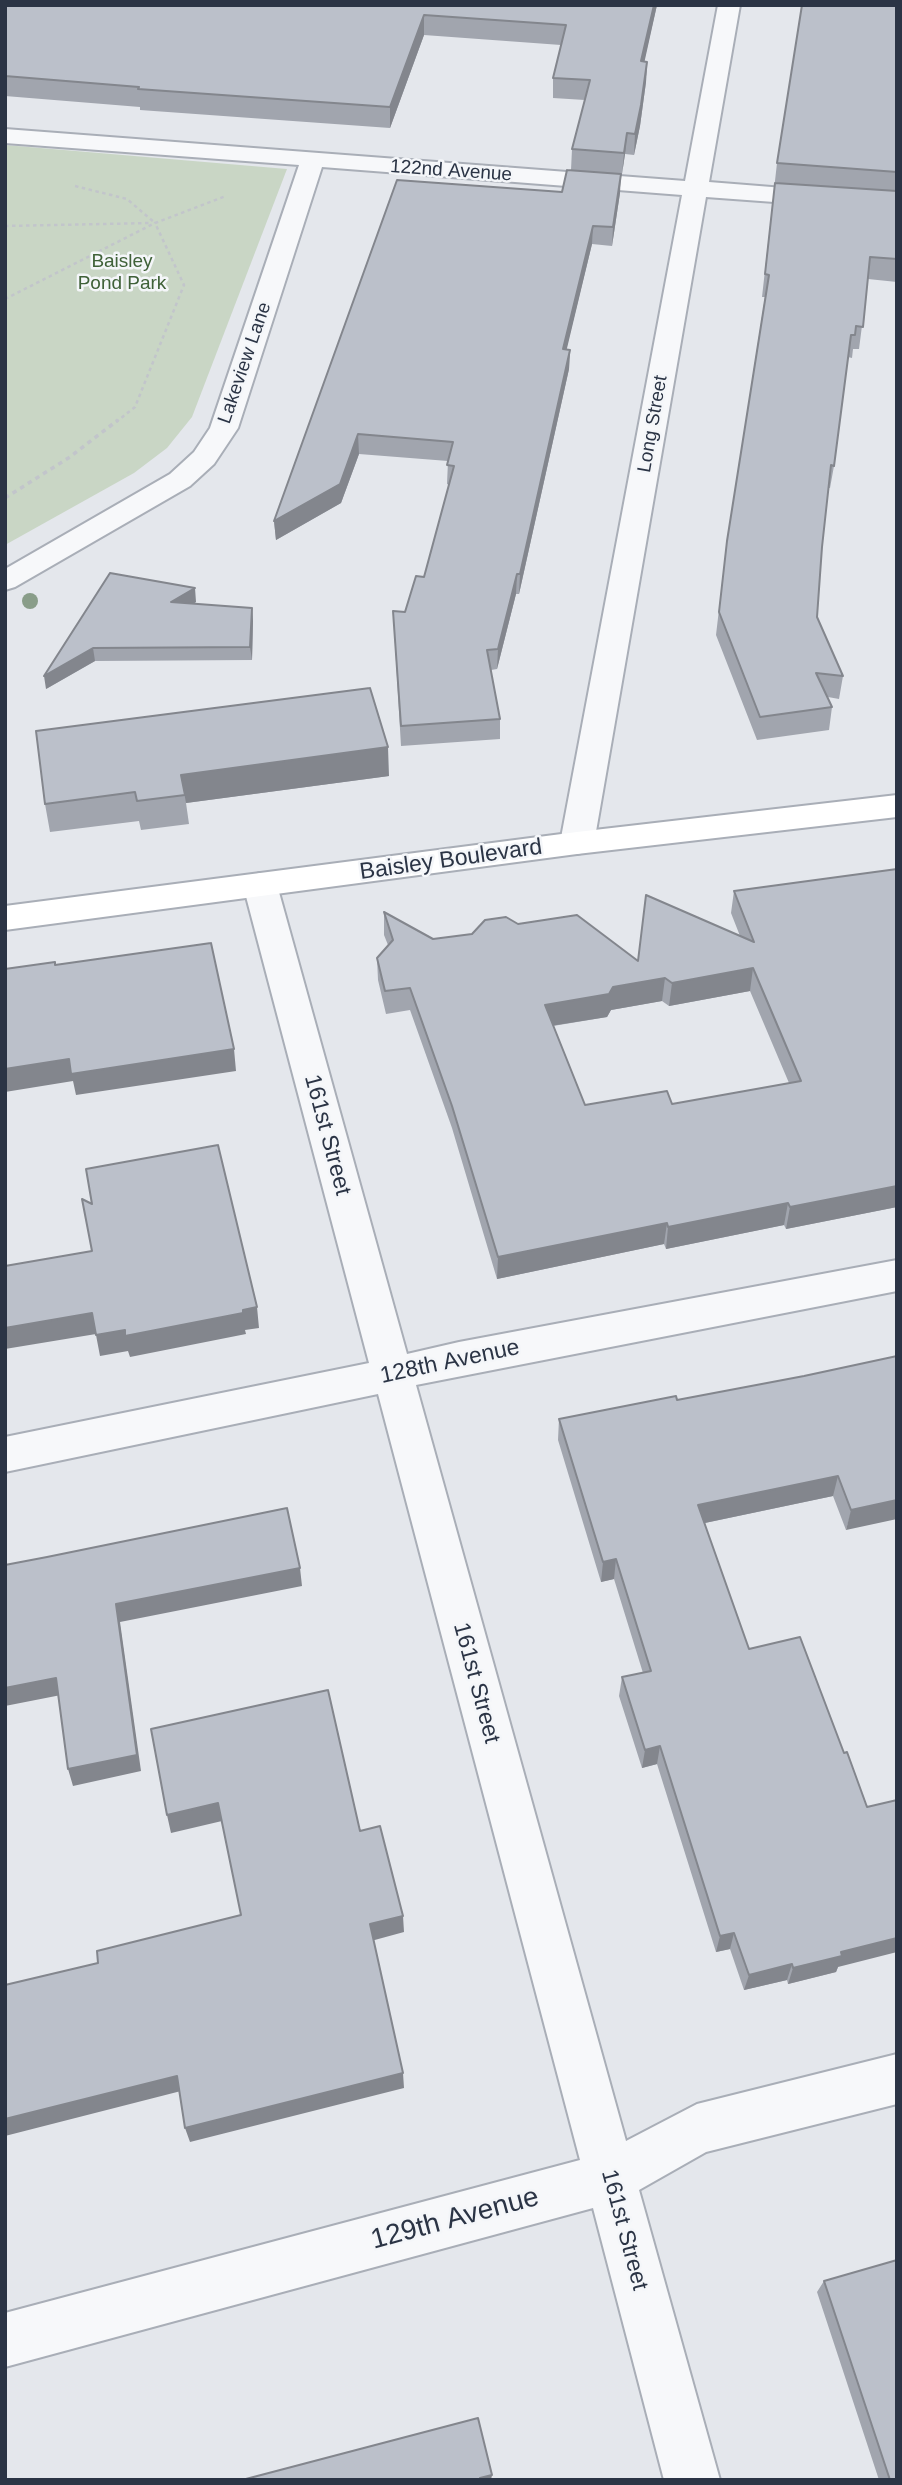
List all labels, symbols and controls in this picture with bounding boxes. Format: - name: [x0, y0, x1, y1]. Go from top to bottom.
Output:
- street label: 122nd Avenue: [389, 155, 513, 187]
- park label: Baisley Pond Park: [78, 251, 166, 295]
- street label: Lakeview Lane: [214, 299, 276, 427]
- street label: Long Street: [633, 374, 673, 474]
- street label: Baisley Boulevard: [358, 834, 544, 886]
- street label: 161st Street: [298, 1072, 356, 1198]
- street label: 128th Avenue: [378, 1334, 522, 1390]
- street label: 161st Street: [447, 1620, 505, 1746]
- street label: 161st Street: [595, 2167, 653, 2293]
- street label: 129th Avenue: [367, 2180, 543, 2258]

